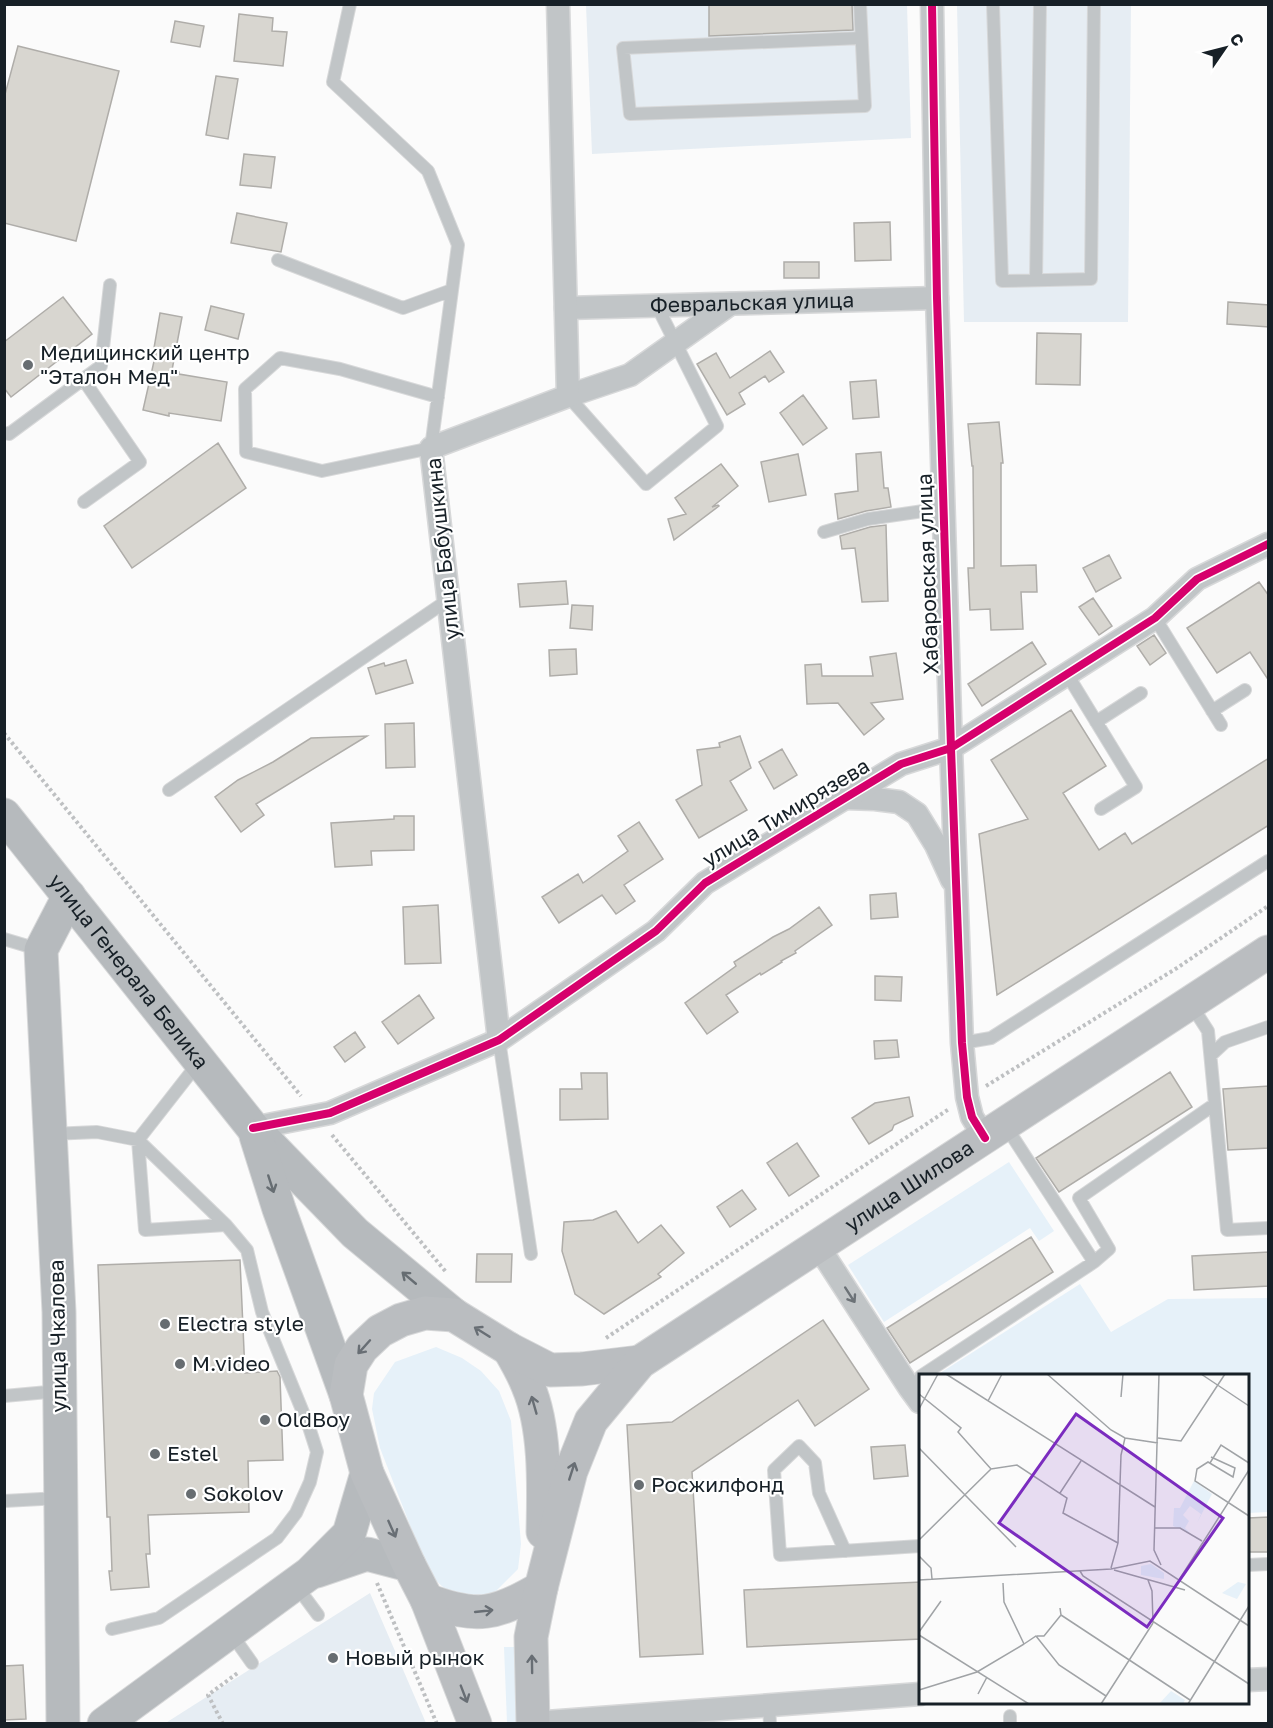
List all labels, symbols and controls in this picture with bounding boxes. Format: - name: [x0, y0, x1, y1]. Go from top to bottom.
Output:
- north arrow: [1195, 18, 1255, 78]
- text: С: [1226, 29, 1249, 50]
- street label: Февральская улица: [649, 286, 854, 318]
- place label: Медицинский центр "Эталон Мед": [40, 339, 250, 389]
- marker: Медицинский центр "Эталон Мед": [21, 358, 35, 372]
- street label: улица Бабушкина: [420, 457, 464, 641]
- street label: Хабаровская улица: [910, 473, 944, 675]
- street label: улица Тимирязева: [697, 752, 874, 872]
- street label: улица Генерала Белика: [44, 868, 215, 1074]
- street label: улица Шилова: [839, 1134, 978, 1237]
- one-way arrow: [266, 1174, 277, 1193]
- street label: улица Чкалова: [43, 1259, 71, 1413]
- one-way arrow: [401, 1271, 417, 1284]
- one-way arrow: [844, 1286, 856, 1303]
- place label: Electra style: [177, 1310, 304, 1336]
- marker: Electra style: [158, 1317, 172, 1331]
- one-way arrow: [474, 1325, 491, 1337]
- one-way arrow: [357, 1340, 371, 1355]
- place label: M.video: [192, 1350, 270, 1376]
- marker: M.video: [173, 1357, 187, 1371]
- inset map: [919, 1374, 1249, 1704]
- one-way arrow: [528, 1396, 539, 1415]
- place label: OldBoy: [277, 1406, 350, 1432]
- marker: OldBoy: [258, 1413, 272, 1427]
- place label: Estel: [167, 1440, 218, 1466]
- marker: Estel: [148, 1447, 162, 1461]
- one-way arrow: [567, 1462, 578, 1481]
- place label: Росжилфонд: [651, 1471, 784, 1497]
- marker: Росжилфонд: [632, 1478, 646, 1492]
- place label: Sokolov: [203, 1480, 284, 1506]
- marker: Sokolov: [184, 1487, 198, 1501]
- one-way arrow: [387, 1520, 399, 1538]
- one-way arrow: [474, 1605, 493, 1616]
- place label: Новый рынок: [345, 1644, 485, 1670]
- marker: Новый рынок: [326, 1651, 340, 1665]
- one-way arrow: [526, 1655, 538, 1675]
- one-way arrow: [459, 1684, 470, 1703]

